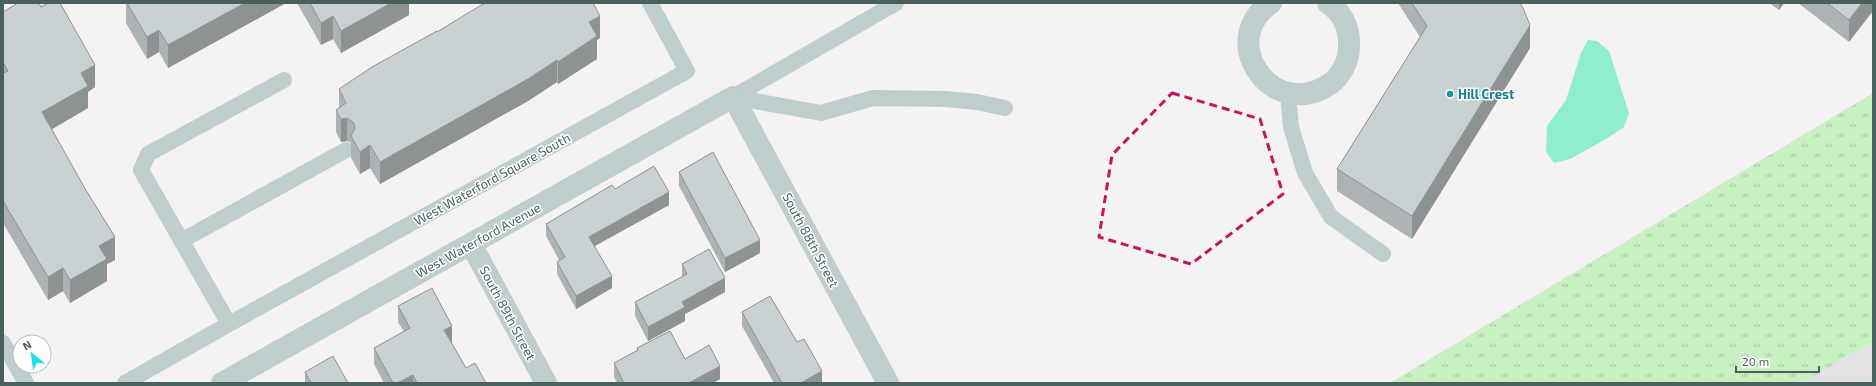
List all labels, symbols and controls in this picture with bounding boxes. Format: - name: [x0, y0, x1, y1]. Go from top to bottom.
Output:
- place label: Hill Crest: [1458, 86, 1515, 102]
- marker: Hill Crest: [1445, 89, 1455, 99]
- street label: West Waterford Square South: [411, 129, 573, 229]
- street label: South 88th Street: [779, 190, 843, 290]
- street label: West Waterford Avenue: [413, 199, 543, 281]
- street label: South 89th Street: [476, 263, 540, 363]
- north arrow: [12, 334, 52, 374]
- text: N: [20, 337, 34, 352]
- scale bar: [1736, 348, 1819, 374]
- text: 20 m: [1742, 354, 1769, 368]

